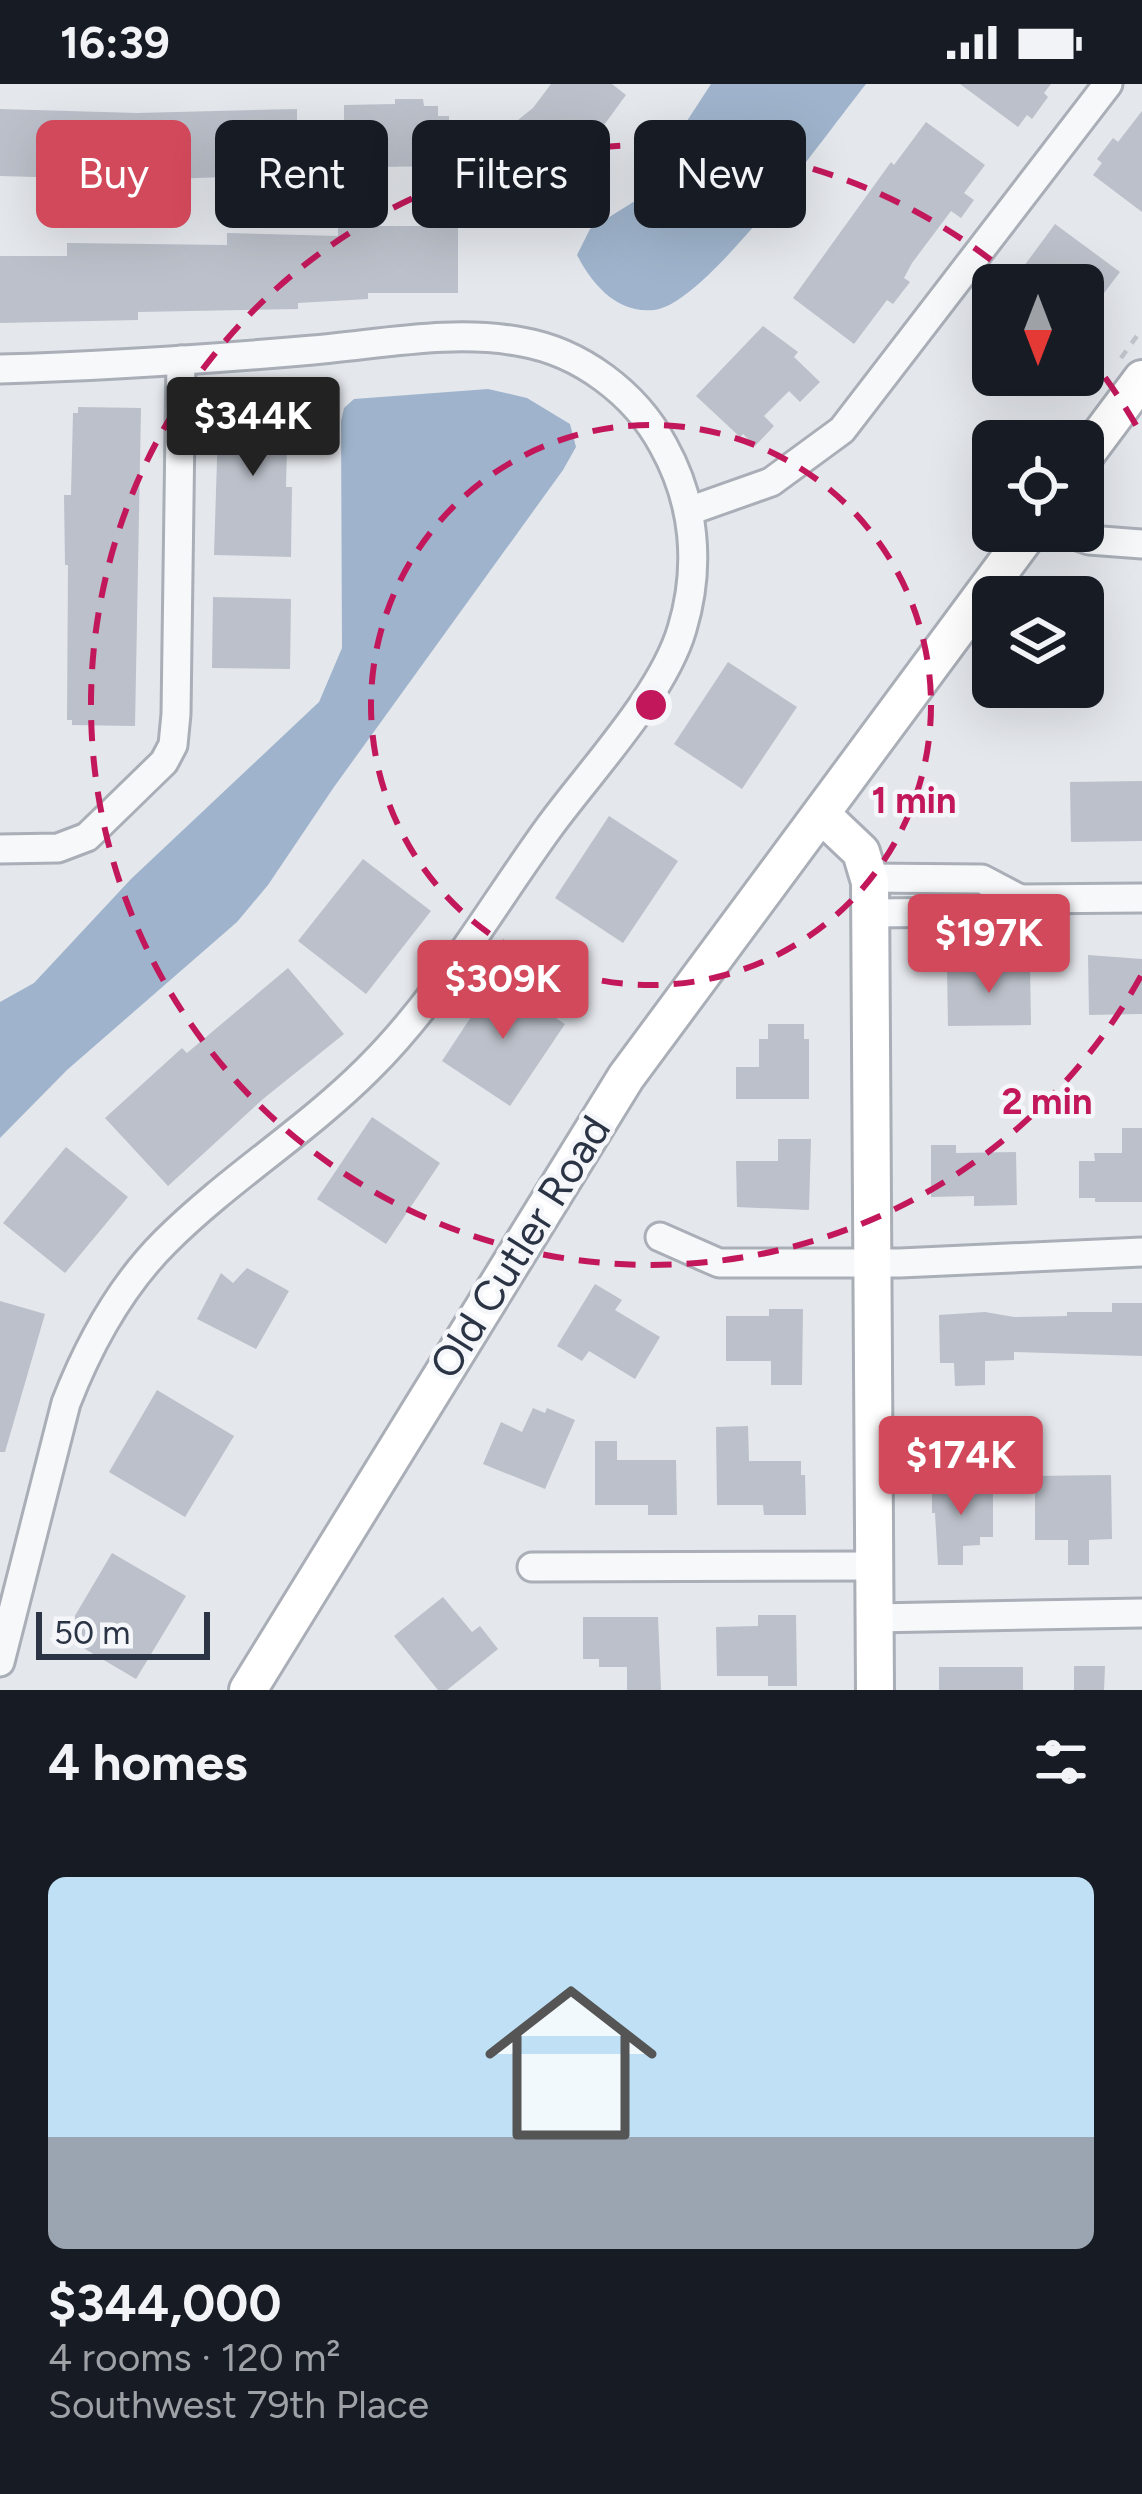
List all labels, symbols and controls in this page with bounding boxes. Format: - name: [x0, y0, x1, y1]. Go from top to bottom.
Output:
- text: 16:39: [60, 15, 170, 69]
- chip: Buy: [36, 120, 191, 228]
- chip: Rent: [215, 120, 388, 228]
- chip: Filters: [412, 120, 610, 228]
- chip: New: [634, 120, 806, 228]
- north arrow: [972, 264, 1104, 396]
- map controls: [972, 264, 1104, 708]
- pin: $344K: [169, 377, 337, 479]
- text: $344K: [194, 392, 312, 439]
- button: locate: [972, 420, 1104, 552]
- button: layers: [972, 576, 1104, 708]
- centre of rings: [630, 684, 672, 726]
- text: 1 min: [871, 779, 957, 822]
- pin: $197K: [905, 894, 1073, 996]
- text: $197K: [935, 909, 1043, 956]
- pin: $309K: [419, 940, 587, 1042]
- text: $309K: [444, 955, 562, 1002]
- text: 2 min: [1002, 1080, 1092, 1123]
- street label: Old Cutler Road: [419, 1106, 621, 1388]
- pin: $174K: [877, 1416, 1045, 1518]
- text: $174K: [906, 1431, 1016, 1478]
- scale bar: [36, 1606, 210, 1659]
- text: 50 m: [54, 1613, 130, 1652]
- icon: filters: [1028, 1729, 1094, 1795]
- text: 4 homes: [48, 1732, 248, 1793]
- icon: home: [463, 1955, 679, 2171]
- text: $344,000: [48, 2273, 281, 2334]
- text: 4 rooms · 120 m²: [48, 2334, 341, 2381]
- text: Southwest 79th Place: [48, 2381, 429, 2428]

